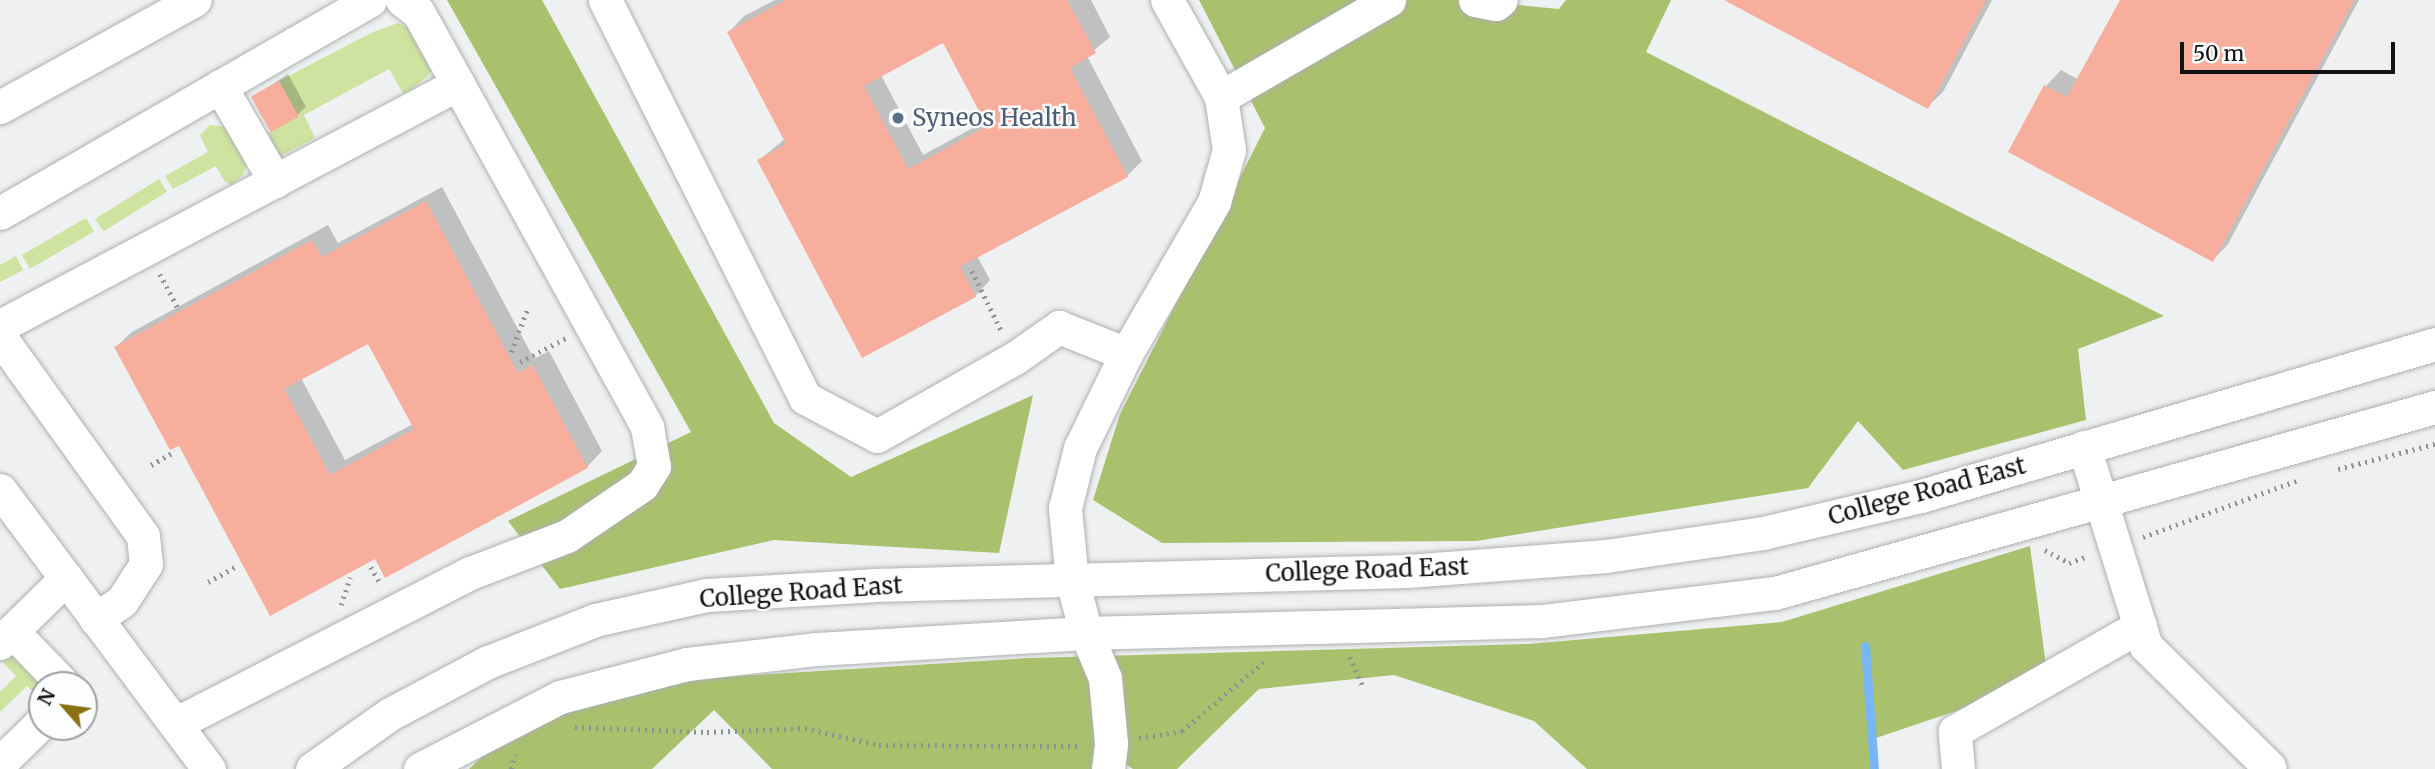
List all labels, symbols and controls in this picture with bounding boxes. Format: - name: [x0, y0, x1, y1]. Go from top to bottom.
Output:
- scale bar: [2183, 28, 2398, 72]
- text: 50 m: [2193, 40, 2244, 67]
- place label: Syneos Health: [912, 104, 1077, 132]
- marker: Syneos Health: [890, 110, 906, 126]
- street label: College Road East: [1825, 451, 2029, 531]
- street label: College Road East: [1265, 552, 1469, 588]
- street label: College Road East: [699, 571, 903, 613]
- north arrow: [28, 671, 98, 741]
- text: N: [32, 685, 60, 709]

